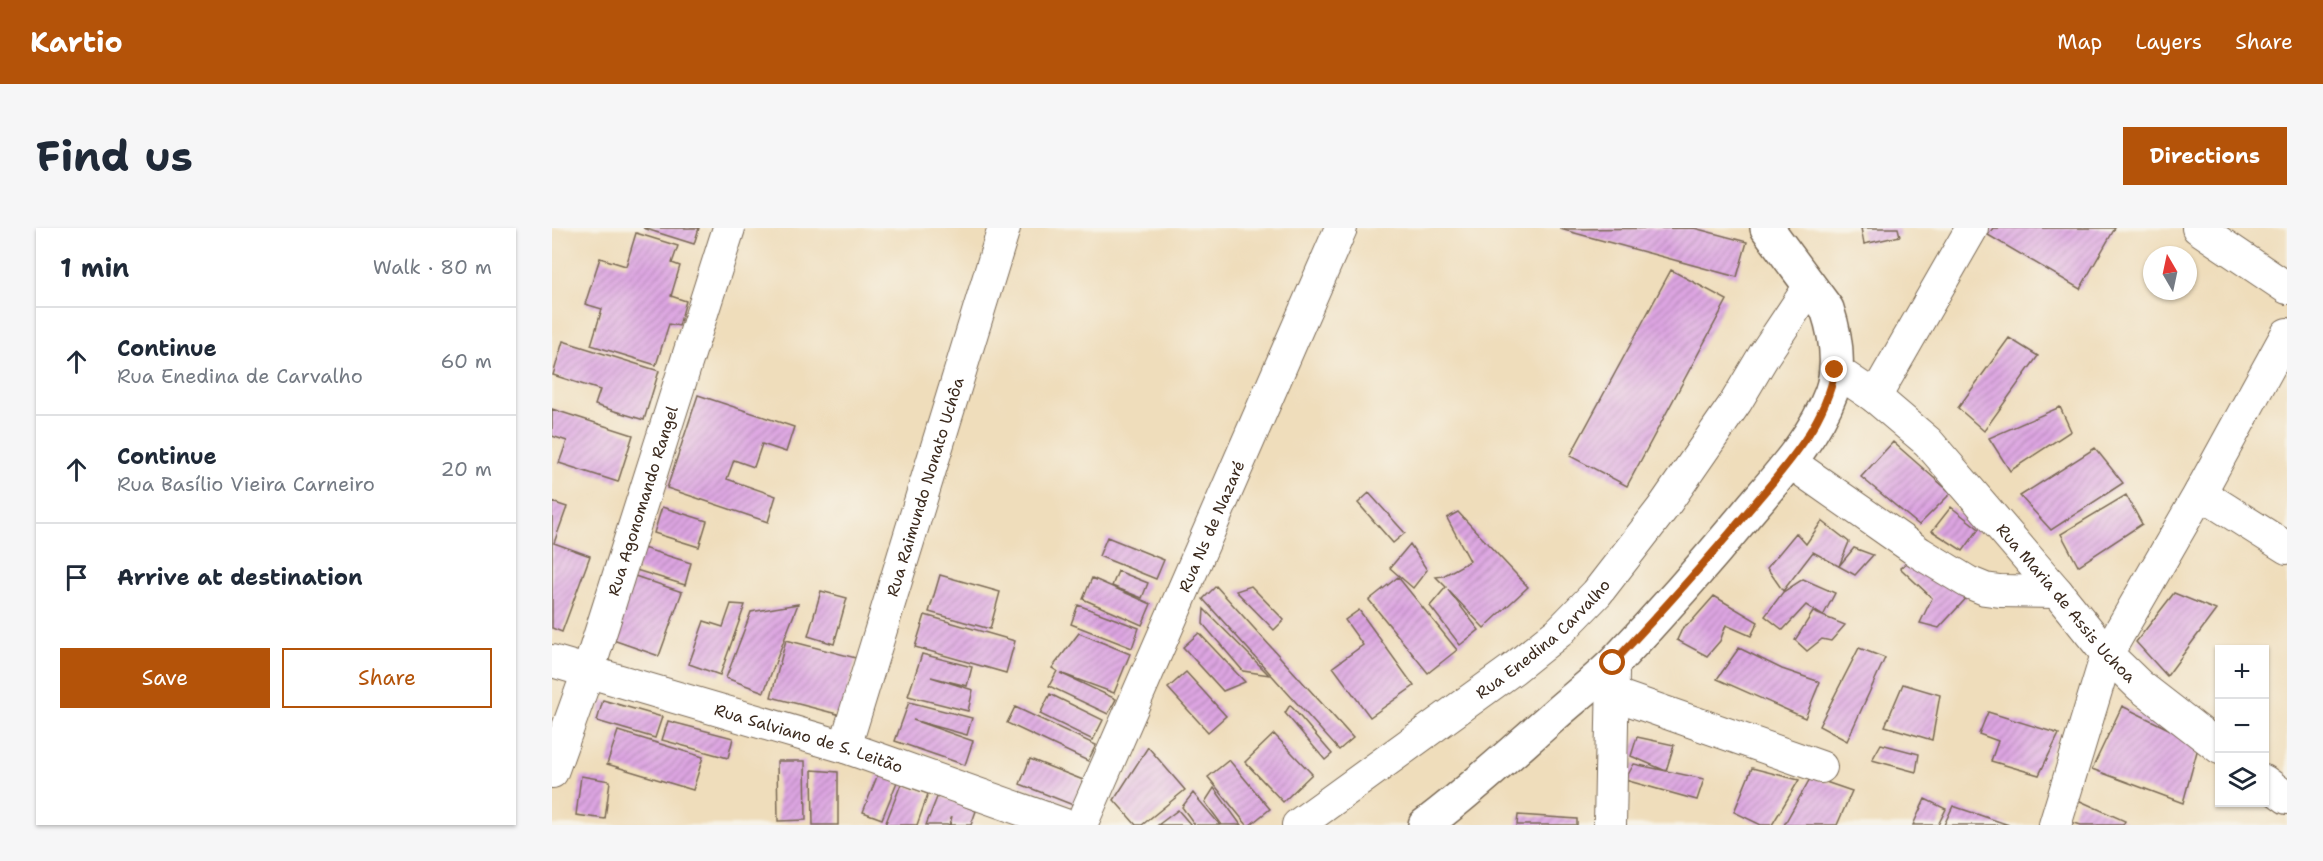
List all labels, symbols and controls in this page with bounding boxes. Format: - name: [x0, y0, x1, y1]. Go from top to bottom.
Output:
- text: Kartio: [30, 23, 123, 61]
- text: Map: [2057, 28, 2102, 56]
- text: Layers: [2135, 28, 2202, 56]
- text: Share: [2235, 28, 2293, 56]
- button: Directions: [2123, 127, 2287, 185]
- text: Find us: [36, 128, 193, 184]
- north arrow: [2143, 246, 2197, 300]
- text: 1 min: [60, 250, 129, 285]
- text: Walk · 80 m: [373, 254, 492, 280]
- text: Continue: [117, 334, 217, 363]
- icon: ahead: [60, 345, 93, 378]
- text: 60 m: [440, 348, 492, 374]
- route end: [1821, 356, 1847, 382]
- text: Rua Enedina de Carvalho: [117, 363, 363, 389]
- street label: Rua Raimundo Nonato Uchôa: [881, 375, 968, 599]
- street label: Rua Agonomando Rangel: [602, 403, 682, 598]
- text: Continue: [117, 442, 217, 471]
- icon: ahead: [60, 453, 93, 486]
- text: 20 m: [441, 456, 492, 482]
- street label: Rua Ns de Nazaré: [1173, 457, 1249, 595]
- text: Rua Basílio Vieira Carneiro: [117, 471, 375, 497]
- street label: Rua Maria de Assis Uchoa: [1992, 519, 2141, 687]
- icon: arrive: [60, 561, 93, 594]
- text: Arrive at destination: [117, 563, 363, 592]
- street label: Rua Enedina Carvalho: [1471, 575, 1614, 703]
- map controls: [2215, 645, 2269, 807]
- button: +: [2215, 645, 2269, 699]
- button: Save: [60, 648, 270, 708]
- button: Share: [282, 648, 492, 708]
- route start: [1599, 649, 1625, 675]
- street label: Rua Salviano de S. Leitão: [712, 699, 906, 777]
- button: −: [2215, 699, 2269, 753]
- button: layers: [2215, 753, 2269, 807]

